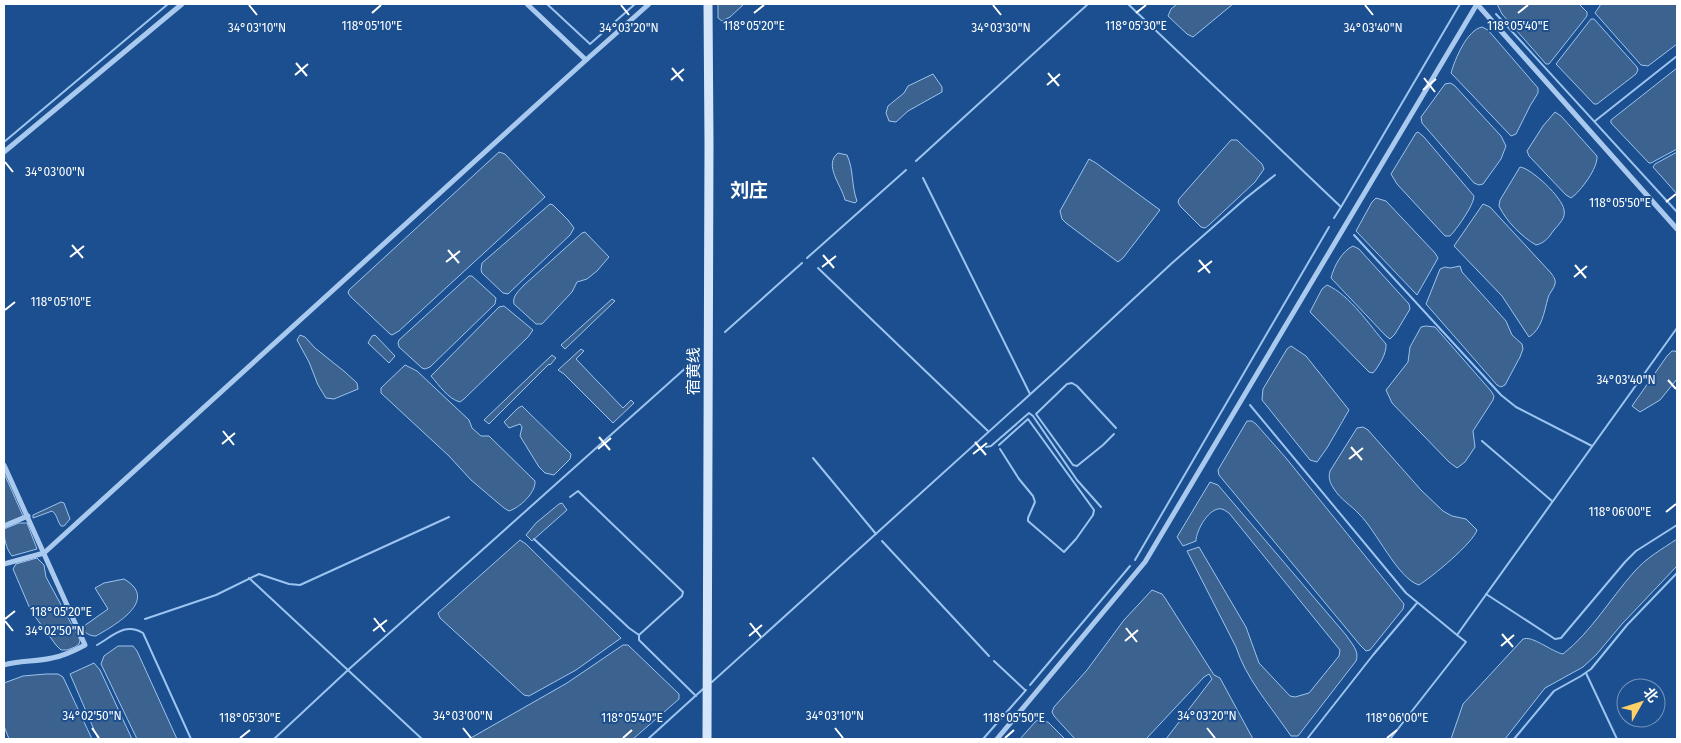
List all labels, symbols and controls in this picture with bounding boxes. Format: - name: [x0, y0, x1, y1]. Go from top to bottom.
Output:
- text: 118°05'10"E: [341, 19, 403, 33]
- text: 118°05'20"E: [723, 19, 785, 33]
- text: 118°05'30"E: [1105, 19, 1167, 33]
- text: 118°05'40"E: [1487, 19, 1549, 33]
- text: 34°03'10"N: [228, 21, 286, 35]
- text: 34°03'20"N: [599, 21, 659, 35]
- text: 34°03'30"N: [971, 21, 1031, 35]
- text: 34°03'40"N: [1343, 21, 1403, 35]
- text: 34°03'00"N: [25, 165, 85, 179]
- district label: 刘庄: [730, 179, 768, 202]
- text: 118°05'50"E: [1589, 196, 1651, 210]
- text: 118°05'10"E: [30, 295, 92, 309]
- street label: 宿黄线: [684, 347, 703, 395]
- text: 34°03'40"N: [1596, 373, 1656, 387]
- text: 118°06'00"E: [1589, 505, 1651, 519]
- text: 118°05'20"E: [30, 605, 92, 619]
- text: 34°02'50"N: [25, 624, 85, 638]
- north arrow: [1616, 678, 1666, 728]
- text: 北: [1640, 684, 1662, 706]
- text: 34°02'50"N: [62, 709, 122, 723]
- text: 34°03'00"N: [433, 709, 493, 723]
- text: 34°03'10"N: [806, 709, 864, 723]
- text: 34°03'20"N: [1177, 709, 1237, 723]
- text: 118°05'30"E: [219, 711, 281, 725]
- text: 118°05'40"E: [601, 711, 663, 725]
- text: 118°05'50"E: [983, 711, 1045, 725]
- text: 118°06'00"E: [1366, 711, 1428, 725]

